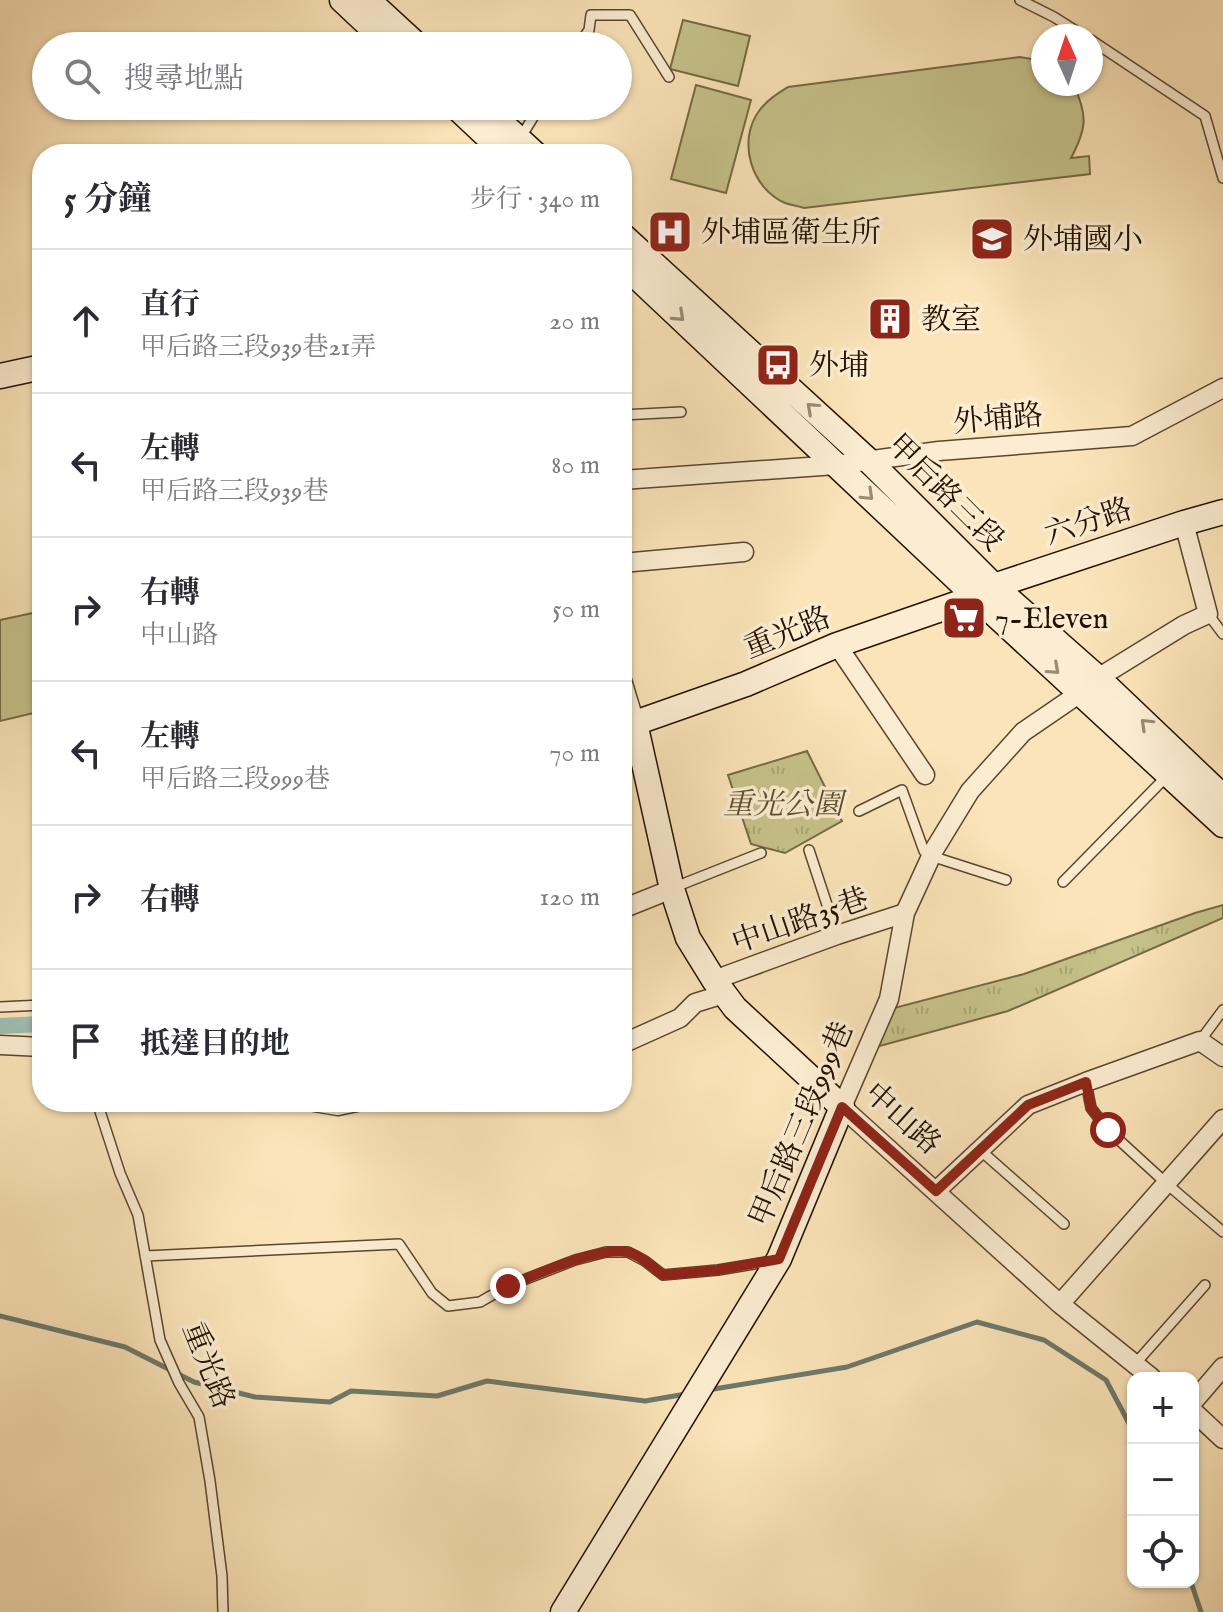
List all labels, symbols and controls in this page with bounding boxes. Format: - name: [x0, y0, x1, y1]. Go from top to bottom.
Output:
- north arrow: [1031, 24, 1103, 96]
- search box: [32, 32, 632, 120]
- icon: search: [60, 54, 104, 98]
- text: 搜尋地點: [124, 61, 244, 99]
- text: 5 分鐘: [64, 179, 152, 222]
- text: 步行 · 340 m: [470, 183, 600, 216]
- hospital icon: 外埔區衛生所: [646, 208, 694, 256]
- place label: 外埔區衛生所: [701, 215, 881, 253]
- school or university icon: 外埔國小: [968, 215, 1016, 263]
- place label: 外埔國小: [1023, 222, 1143, 260]
- text: 直行: [140, 287, 200, 325]
- building icon: 教室: [866, 295, 914, 343]
- icon: ahead: [64, 299, 108, 343]
- place label: 教室: [921, 302, 981, 340]
- text: 20 m: [549, 305, 600, 338]
- one-way arrow: [670, 307, 684, 322]
- text: 甲后路三段939巷21弄: [140, 331, 376, 364]
- bus stop icon: 外埔: [754, 341, 802, 389]
- place label: 外埔: [809, 348, 869, 386]
- street label: 外埔路: [952, 397, 1045, 443]
- one-way arrow: [806, 404, 821, 418]
- street label: 甲后路三段: [878, 427, 1011, 560]
- text: 左轉: [140, 431, 200, 469]
- icon: left: [64, 443, 108, 487]
- text: 80 m: [551, 449, 600, 482]
- text: 甲后路三段939巷: [140, 475, 328, 508]
- one-way arrow: [859, 485, 873, 500]
- street label: 六分路: [1040, 491, 1137, 555]
- text: 右轉: [140, 575, 200, 613]
- icon: right: [64, 587, 108, 631]
- text: 50 m: [552, 593, 600, 626]
- supermarket icon: 7-Eleven: [940, 594, 988, 642]
- street label: 重光路: [739, 599, 837, 668]
- place label: 7-Eleven: [995, 601, 1109, 639]
- text: 中山路: [140, 619, 218, 652]
- one-way arrow: [1045, 659, 1059, 674]
- text: 左轉: [140, 719, 200, 757]
- one-way arrow: [1141, 719, 1155, 734]
- icon: left: [64, 731, 108, 775]
- text: 70 m: [549, 737, 600, 770]
- text: 甲后路三段999巷: [140, 763, 330, 796]
- park label: 重光公園: [723, 787, 847, 825]
- icon: right: [64, 875, 108, 919]
- text: 120 m: [540, 881, 600, 914]
- street label: 中山路35巷: [727, 881, 874, 963]
- text: 右轉: [140, 882, 200, 920]
- street label: 甲后路三段999巷: [743, 1016, 863, 1233]
- icon: arrive: [64, 1019, 108, 1063]
- text: 抵達目的地: [140, 1026, 290, 1064]
- street label: 中山路: [856, 1075, 948, 1164]
- route start: [1090, 1112, 1126, 1148]
- route end: [490, 1268, 526, 1304]
- street label: 重光路: [173, 1317, 242, 1415]
- map controls: [1127, 1372, 1199, 1588]
- button: +: [1127, 1372, 1199, 1444]
- button: −: [1127, 1444, 1199, 1516]
- button: locate: [1127, 1516, 1199, 1588]

